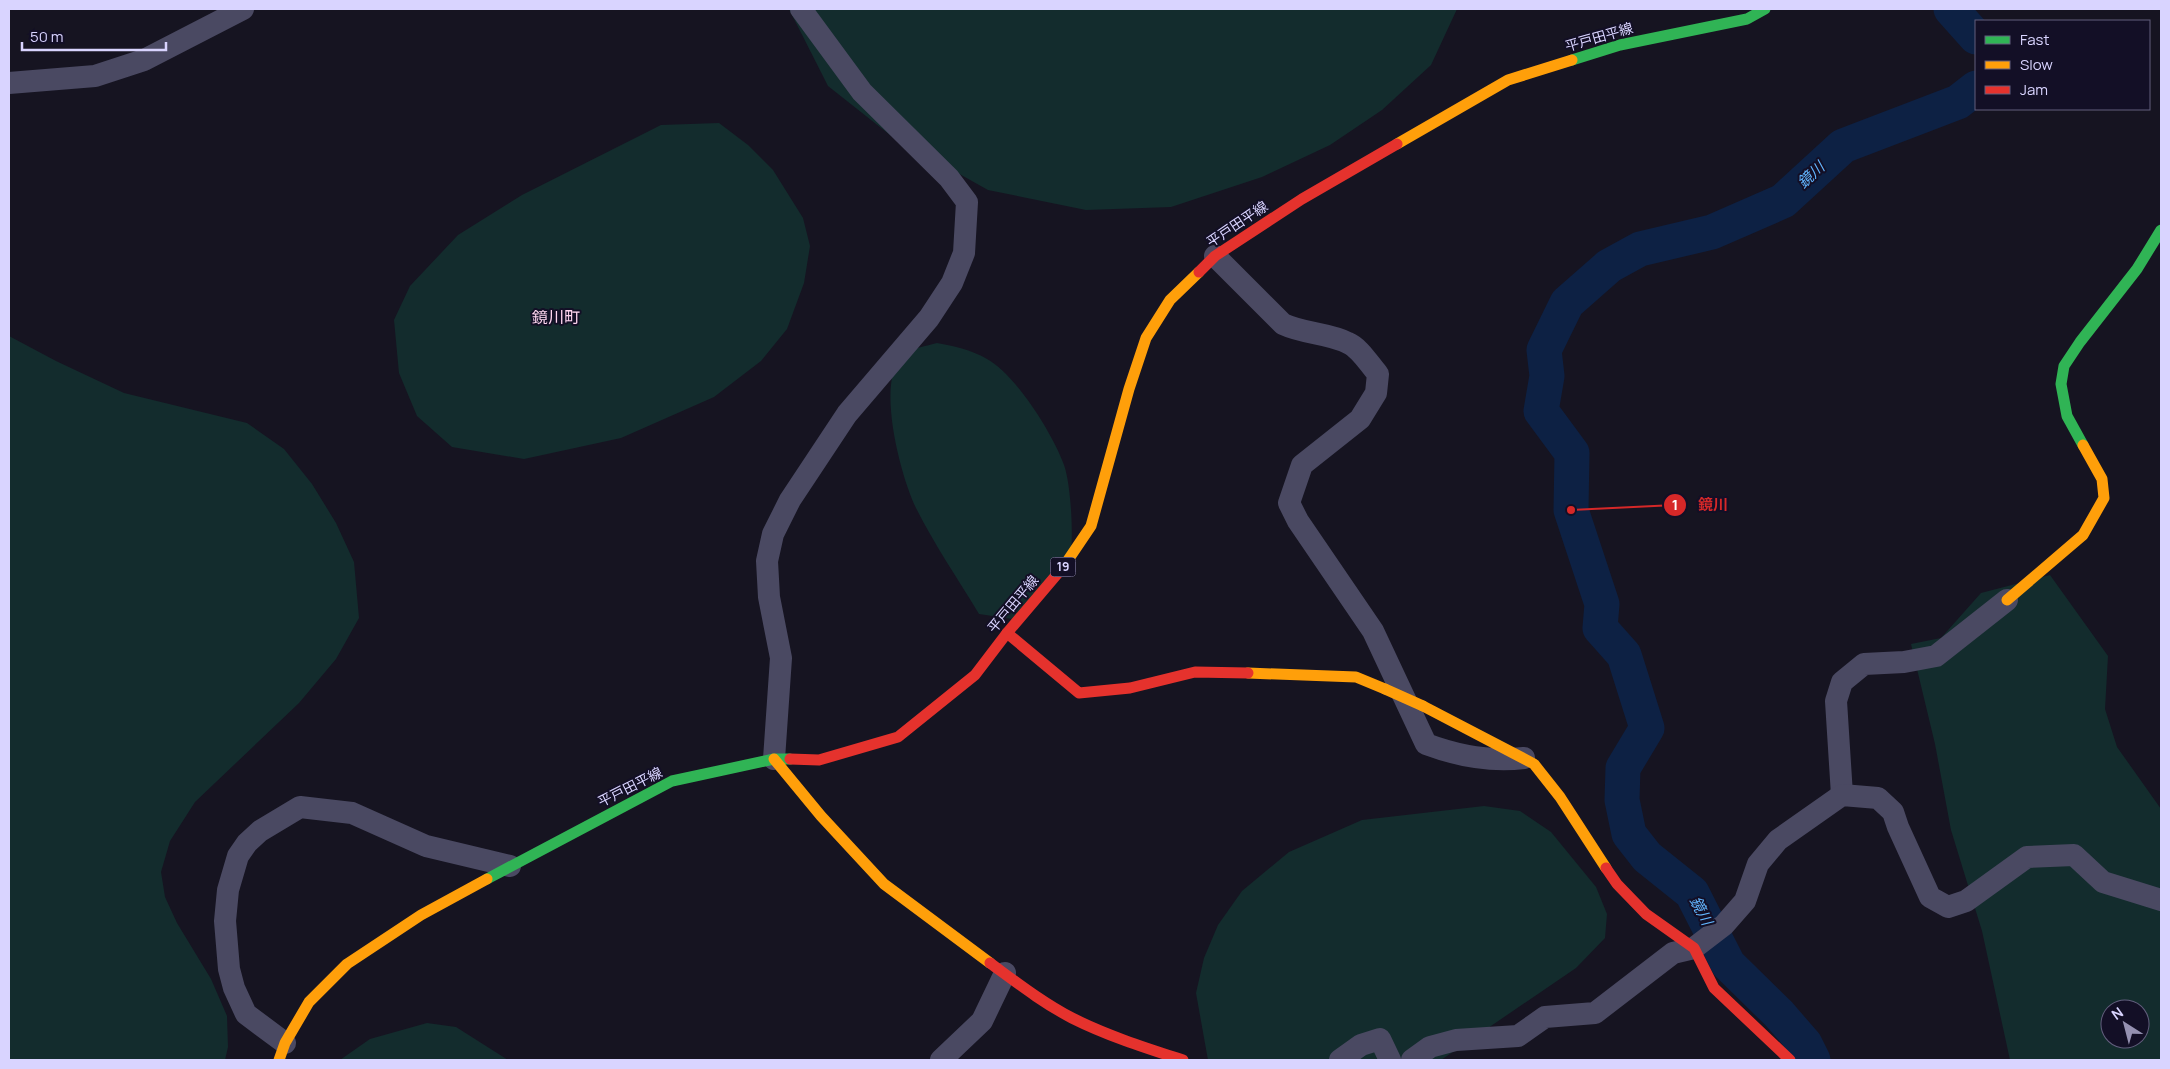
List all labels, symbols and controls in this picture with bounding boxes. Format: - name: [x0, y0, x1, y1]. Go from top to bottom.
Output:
- street label: 平戸田平線: [1563, 18, 1635, 55]
- scale bar: [22, 20, 166, 52]
- legend: [1975, 20, 2150, 110]
- text: 50 m: [30, 26, 64, 47]
- text: Fast: [2020, 29, 2049, 50]
- text: Slow: [2020, 54, 2053, 75]
- text: Jam: [2020, 79, 2048, 100]
- water label: 鏡川: [1793, 155, 1830, 193]
- street label: 平戸田平線: [1202, 196, 1271, 251]
- district label: 鏡川町: [532, 306, 580, 328]
- callout: 鏡川: [1663, 490, 1738, 520]
- text: 1: [1672, 494, 1678, 515]
- text: 鏡川: [1698, 494, 1728, 515]
- road number: 19: [1050, 558, 1076, 576]
- street label: 平戸田平線: [983, 571, 1042, 637]
- street label: 平戸田平線: [594, 762, 665, 811]
- water label: 鏡川: [1685, 893, 1719, 931]
- north arrow: [2100, 999, 2150, 1049]
- text: N: [2107, 1002, 2127, 1024]

